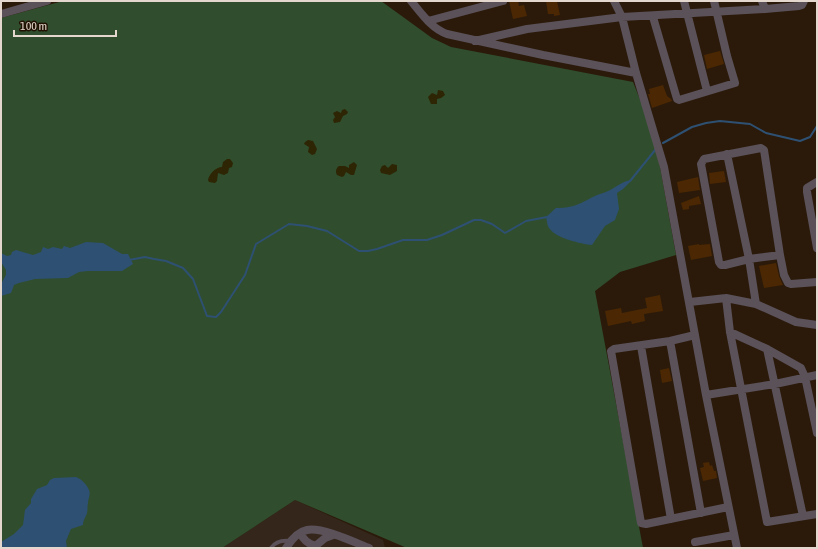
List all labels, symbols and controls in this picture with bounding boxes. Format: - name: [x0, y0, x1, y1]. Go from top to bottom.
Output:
- scale bar: [14, 12, 116, 38]
- text: 100 m: [20, 19, 47, 33]

